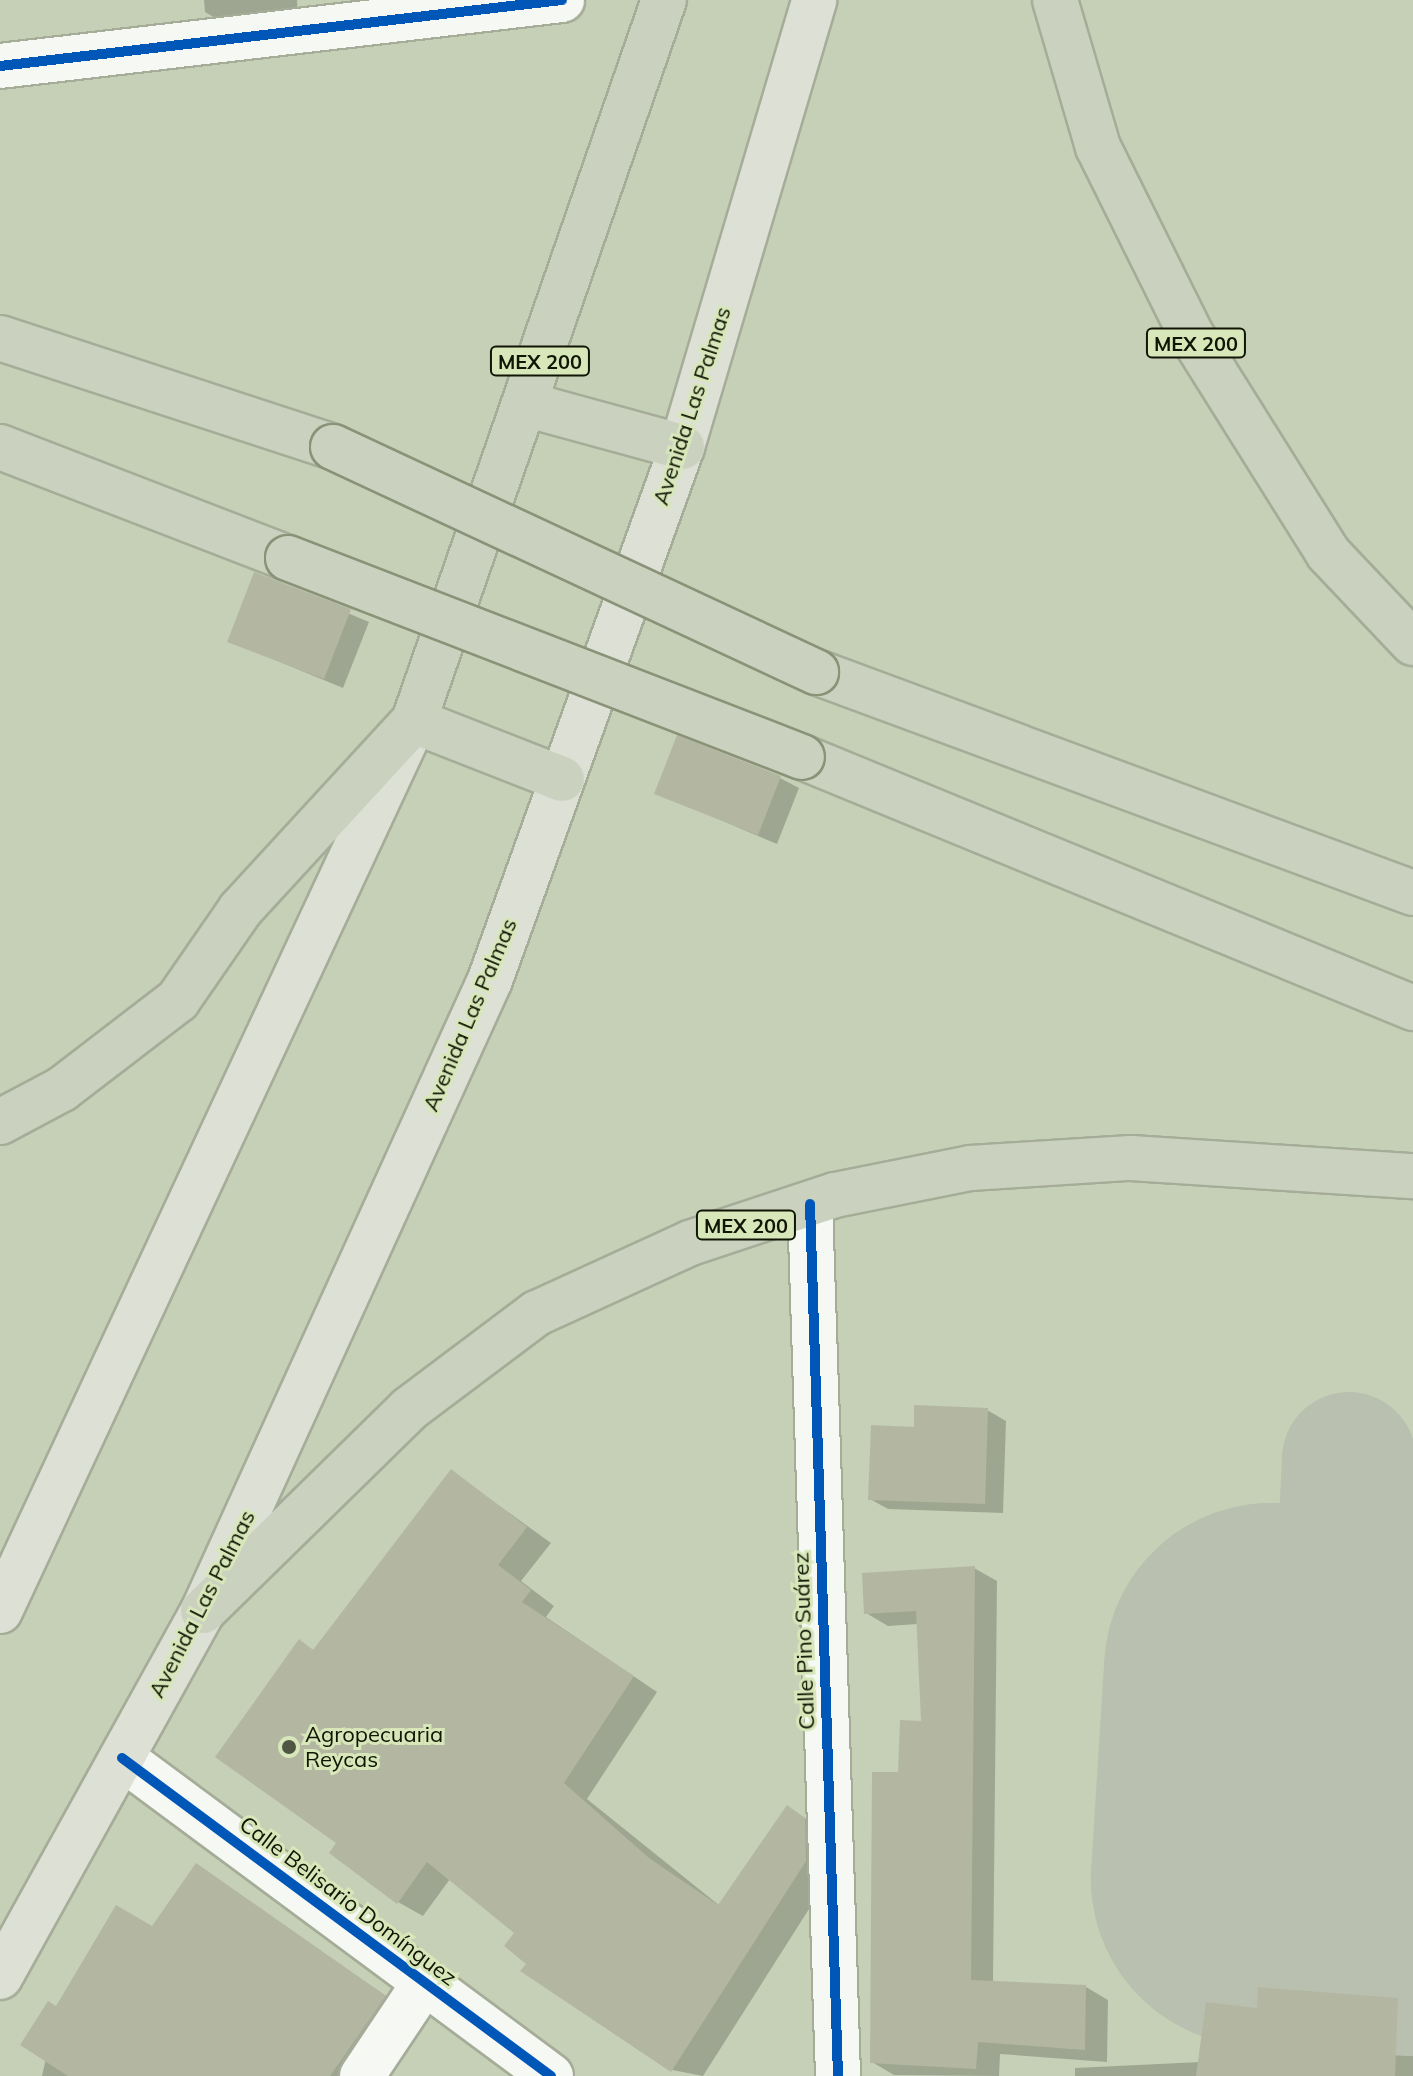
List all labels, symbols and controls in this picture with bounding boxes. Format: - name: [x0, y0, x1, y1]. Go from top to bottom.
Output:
- street label: Avenida Las Palmas: [647, 304, 737, 508]
- road number: MEX 200: [1144, 327, 1248, 359]
- road number: MEX 200: [488, 345, 592, 377]
- street label: Avenida Las Palmas: [417, 915, 523, 1115]
- road number: MEX 200: [694, 1209, 798, 1241]
- street label: Avenida Las Palmas: [143, 1506, 261, 1702]
- street label: Calle Pino Suárez: [788, 1552, 820, 1730]
- place label: Agropecuaria Reycas: [305, 1721, 443, 1772]
- marker: Agropecuaria Reycas: [280, 1738, 298, 1756]
- street label: Calle Belisario Domínguez: [234, 1811, 462, 1991]

